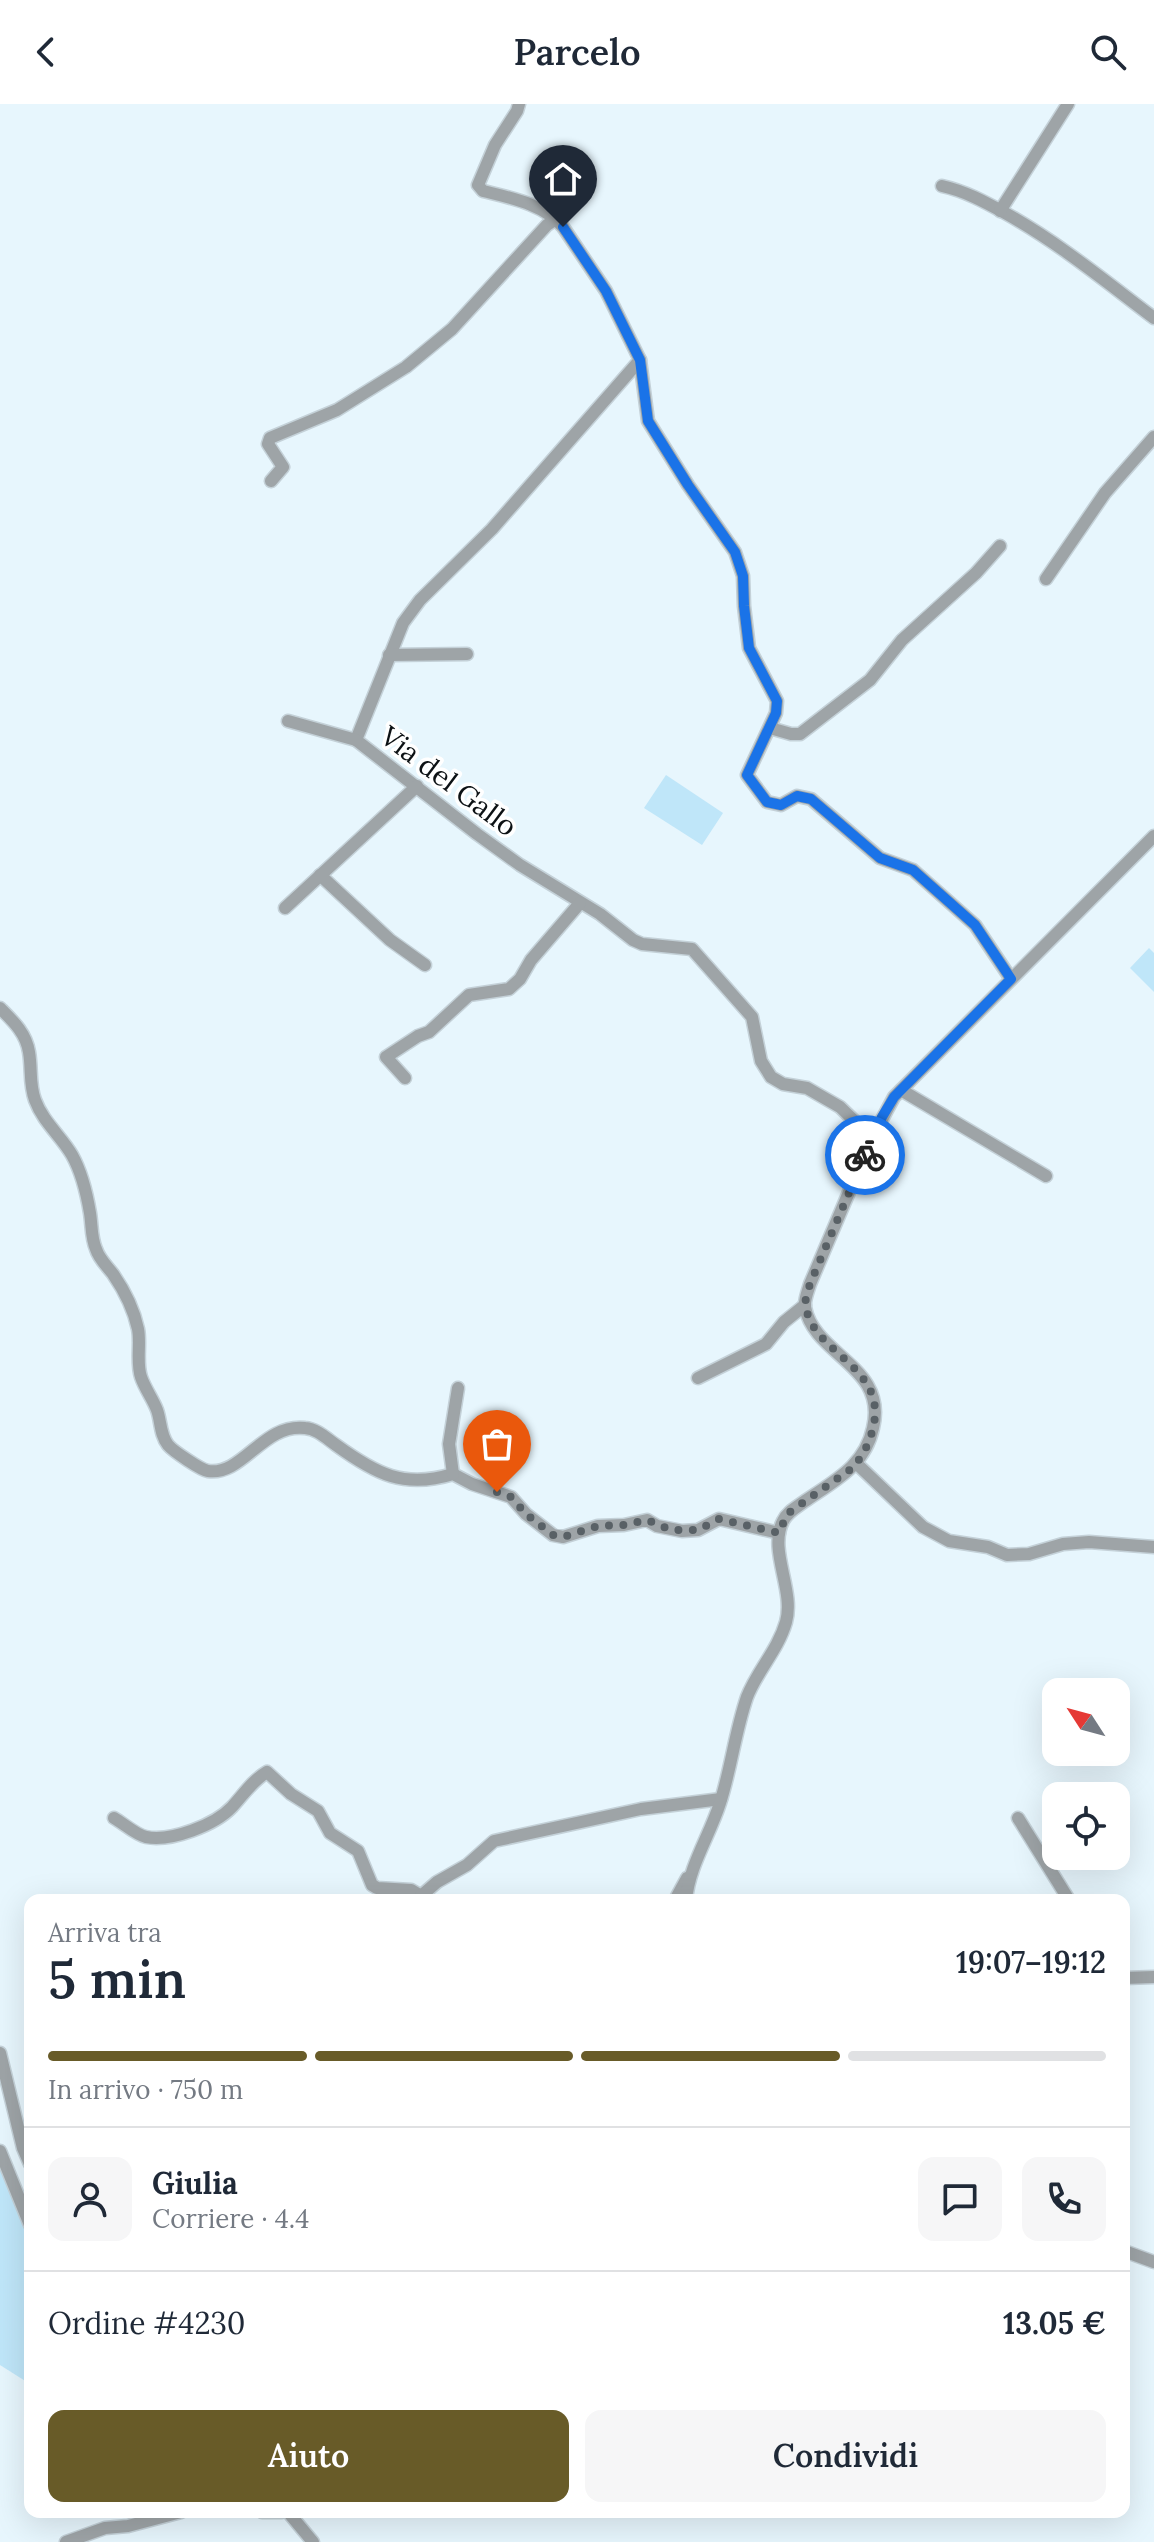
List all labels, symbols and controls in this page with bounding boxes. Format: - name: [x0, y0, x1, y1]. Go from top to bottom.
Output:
- text: Parcelo: [514, 29, 641, 75]
- icon: back: [24, 30, 68, 74]
- icon: search: [1086, 30, 1130, 74]
- pin: [529, 145, 597, 227]
- icon: home: [541, 157, 585, 201]
- street label: Via del Gallo: [373, 717, 524, 844]
- courier: [825, 1115, 905, 1195]
- icon: bike: [843, 1133, 887, 1177]
- pin: [463, 1410, 531, 1492]
- icon: bag: [475, 1422, 519, 1466]
- north arrow: [1042, 1678, 1130, 1766]
- map controls: [1042, 1678, 1130, 1870]
- button: locate: [1042, 1782, 1130, 1870]
- text: Arriva tra: [48, 1916, 162, 1949]
- text: 19:07–19:12: [956, 1943, 1106, 1981]
- text: 5 min: [48, 1946, 186, 2012]
- text: In arrivo · 750 m: [48, 2073, 243, 2106]
- button: person: [48, 2157, 132, 2241]
- button: chat: [918, 2157, 1002, 2241]
- button: phone: [1022, 2157, 1106, 2241]
- text: Giulia: [152, 2164, 238, 2202]
- text: Corriere · 4.4: [152, 2202, 309, 2235]
- text: Ordine #4230: [48, 2304, 246, 2342]
- text: 13.05 €: [1003, 2304, 1106, 2342]
- button: Aiuto: [48, 2410, 569, 2502]
- button: Condividi: [585, 2410, 1106, 2502]

